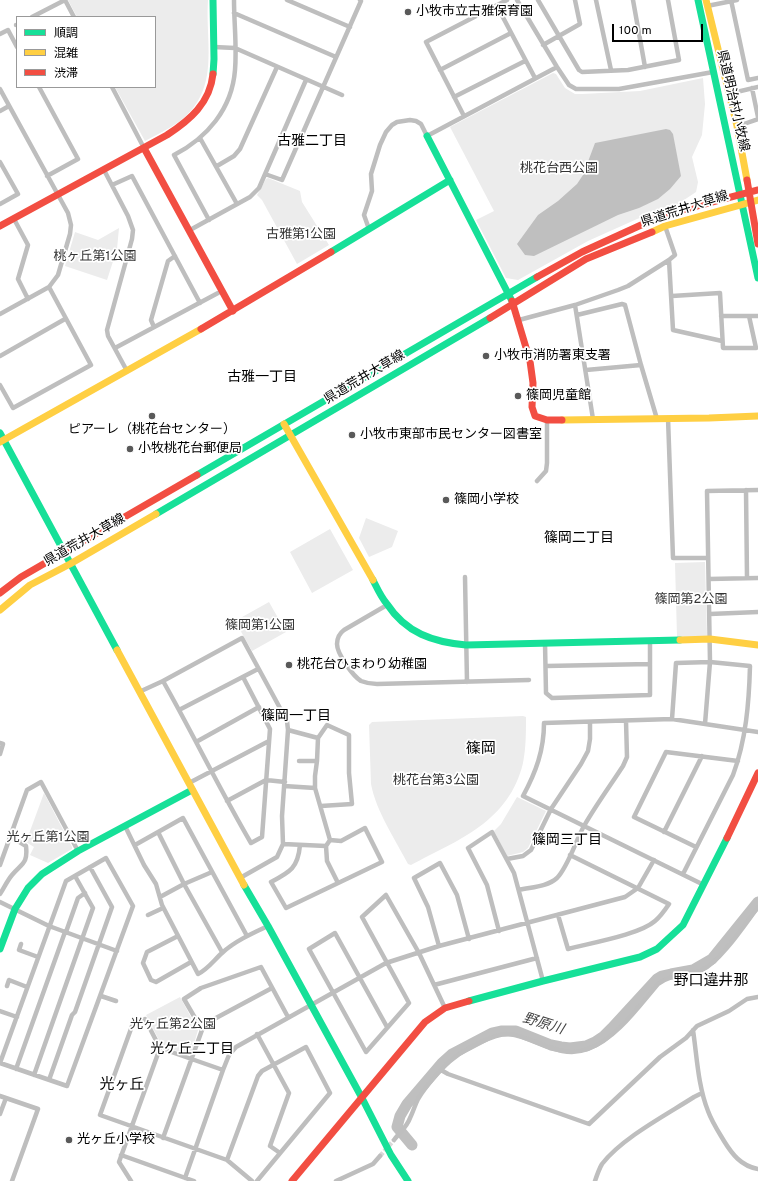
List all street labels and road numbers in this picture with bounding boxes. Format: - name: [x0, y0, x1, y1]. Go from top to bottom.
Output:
- street label: 県道明治村小牧線: [713, 49, 751, 153]
- street label: 県道荒井大草線: [639, 189, 731, 231]
- street label: 県道荒井大草線: [322, 348, 408, 408]
- street label: 県道荒井大草線: [42, 511, 128, 571]

